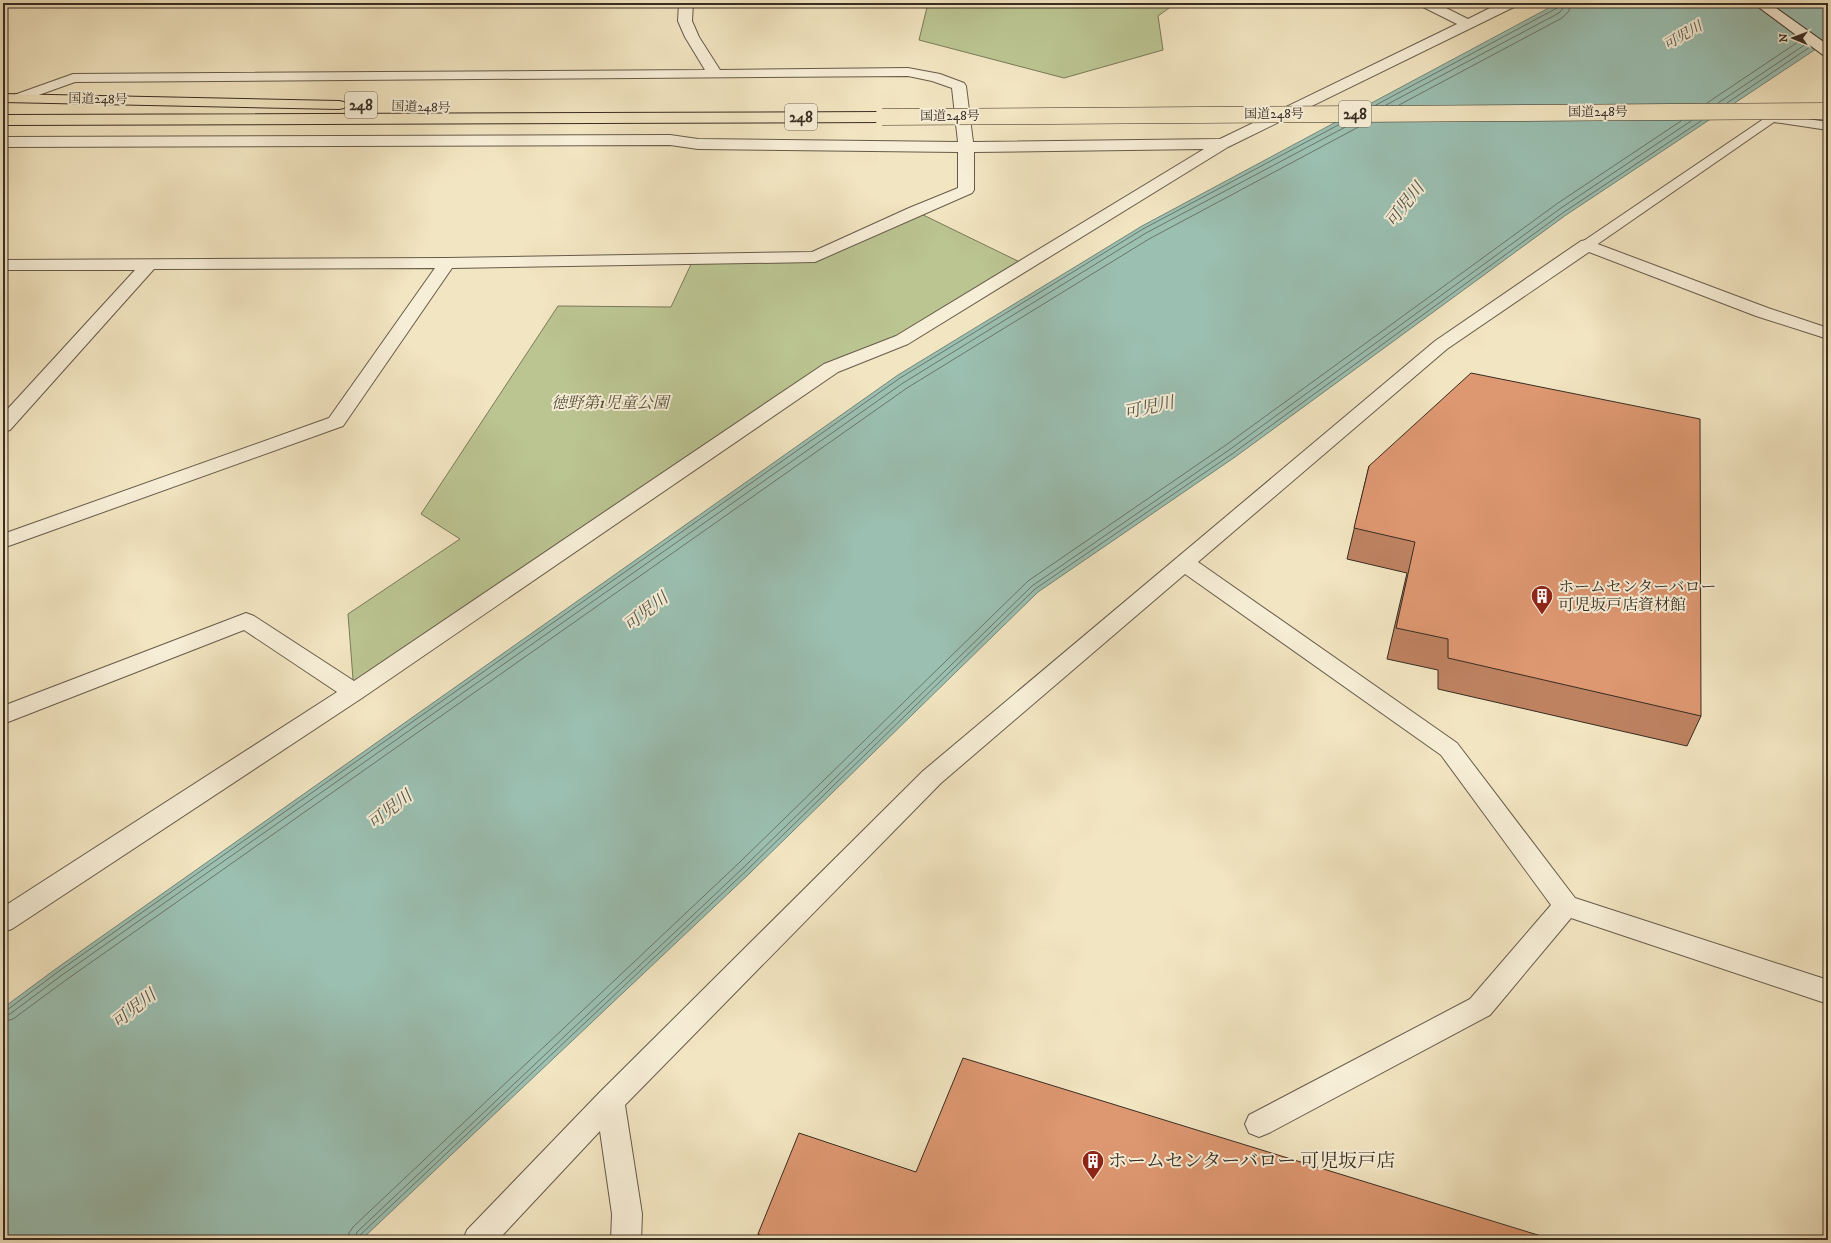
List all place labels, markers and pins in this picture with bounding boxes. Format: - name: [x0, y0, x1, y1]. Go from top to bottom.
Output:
- place label: ホームセンターバロー 可児坂戸店資材館: [1558, 577, 1717, 615]
- building icon: ホームセンターバロー 可児坂戸店資材館: [1529, 583, 1555, 616]
- building icon: ホームセンターバロー 可児坂戸店: [1080, 1148, 1106, 1181]
- place label: ホームセンターバロー 可児坂戸店: [1108, 1150, 1395, 1173]

